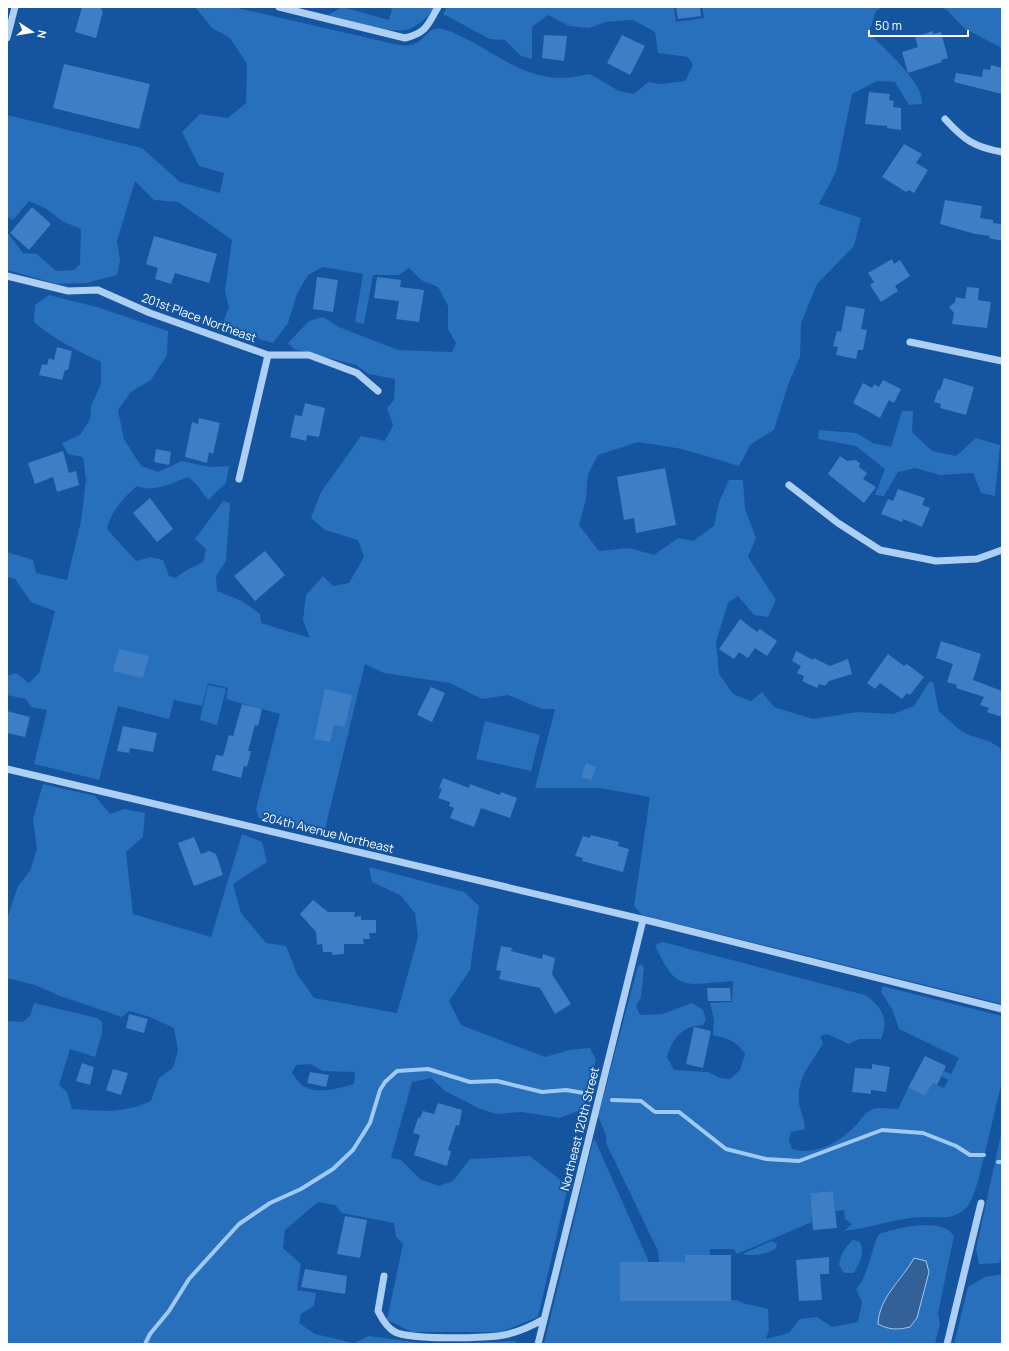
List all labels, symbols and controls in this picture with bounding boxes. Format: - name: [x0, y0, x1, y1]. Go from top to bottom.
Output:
- north arrow: [12, 12, 52, 52]
- scale bar: [869, 12, 968, 38]
- text: 50 m: [875, 17, 902, 34]
- text: N: [34, 29, 50, 40]
- street label: 201st Place Northeast: [139, 289, 259, 346]
- street label: 204th Avenue Northeast: [260, 808, 396, 857]
- street label: Northeast 120th Street: [556, 1065, 603, 1193]

